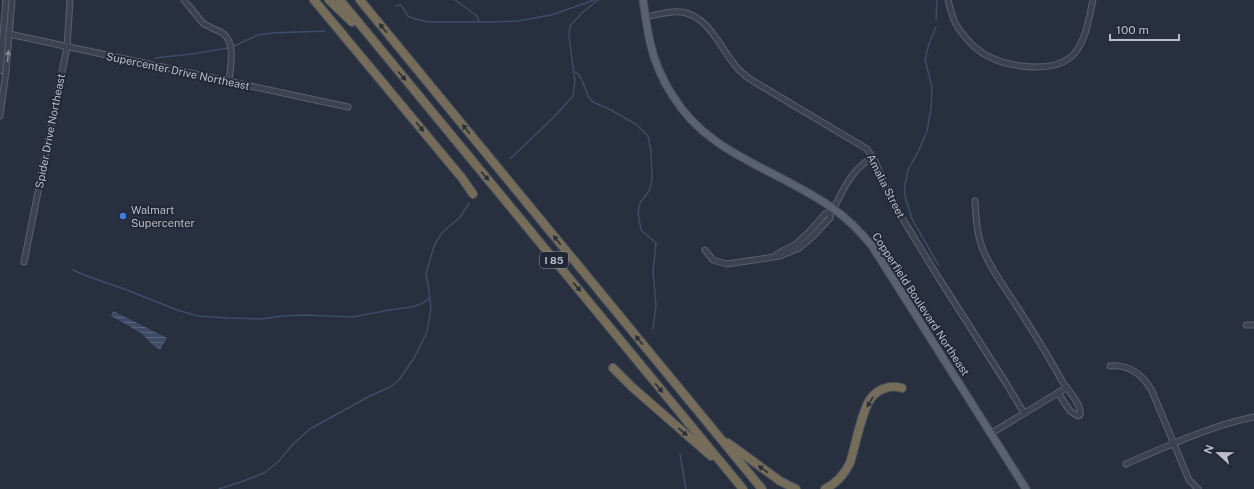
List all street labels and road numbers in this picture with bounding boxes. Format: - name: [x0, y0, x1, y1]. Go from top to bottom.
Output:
- street label: Supercenter Drive Northeast: [105, 50, 251, 92]
- street label: Spider Drive Northeast: [33, 73, 67, 189]
- street label: Amalia Street: [865, 152, 907, 220]
- street label: Copperfield Boulevard Northeast: [870, 230, 972, 378]
- road number: I 85: [540, 252, 568, 268]

